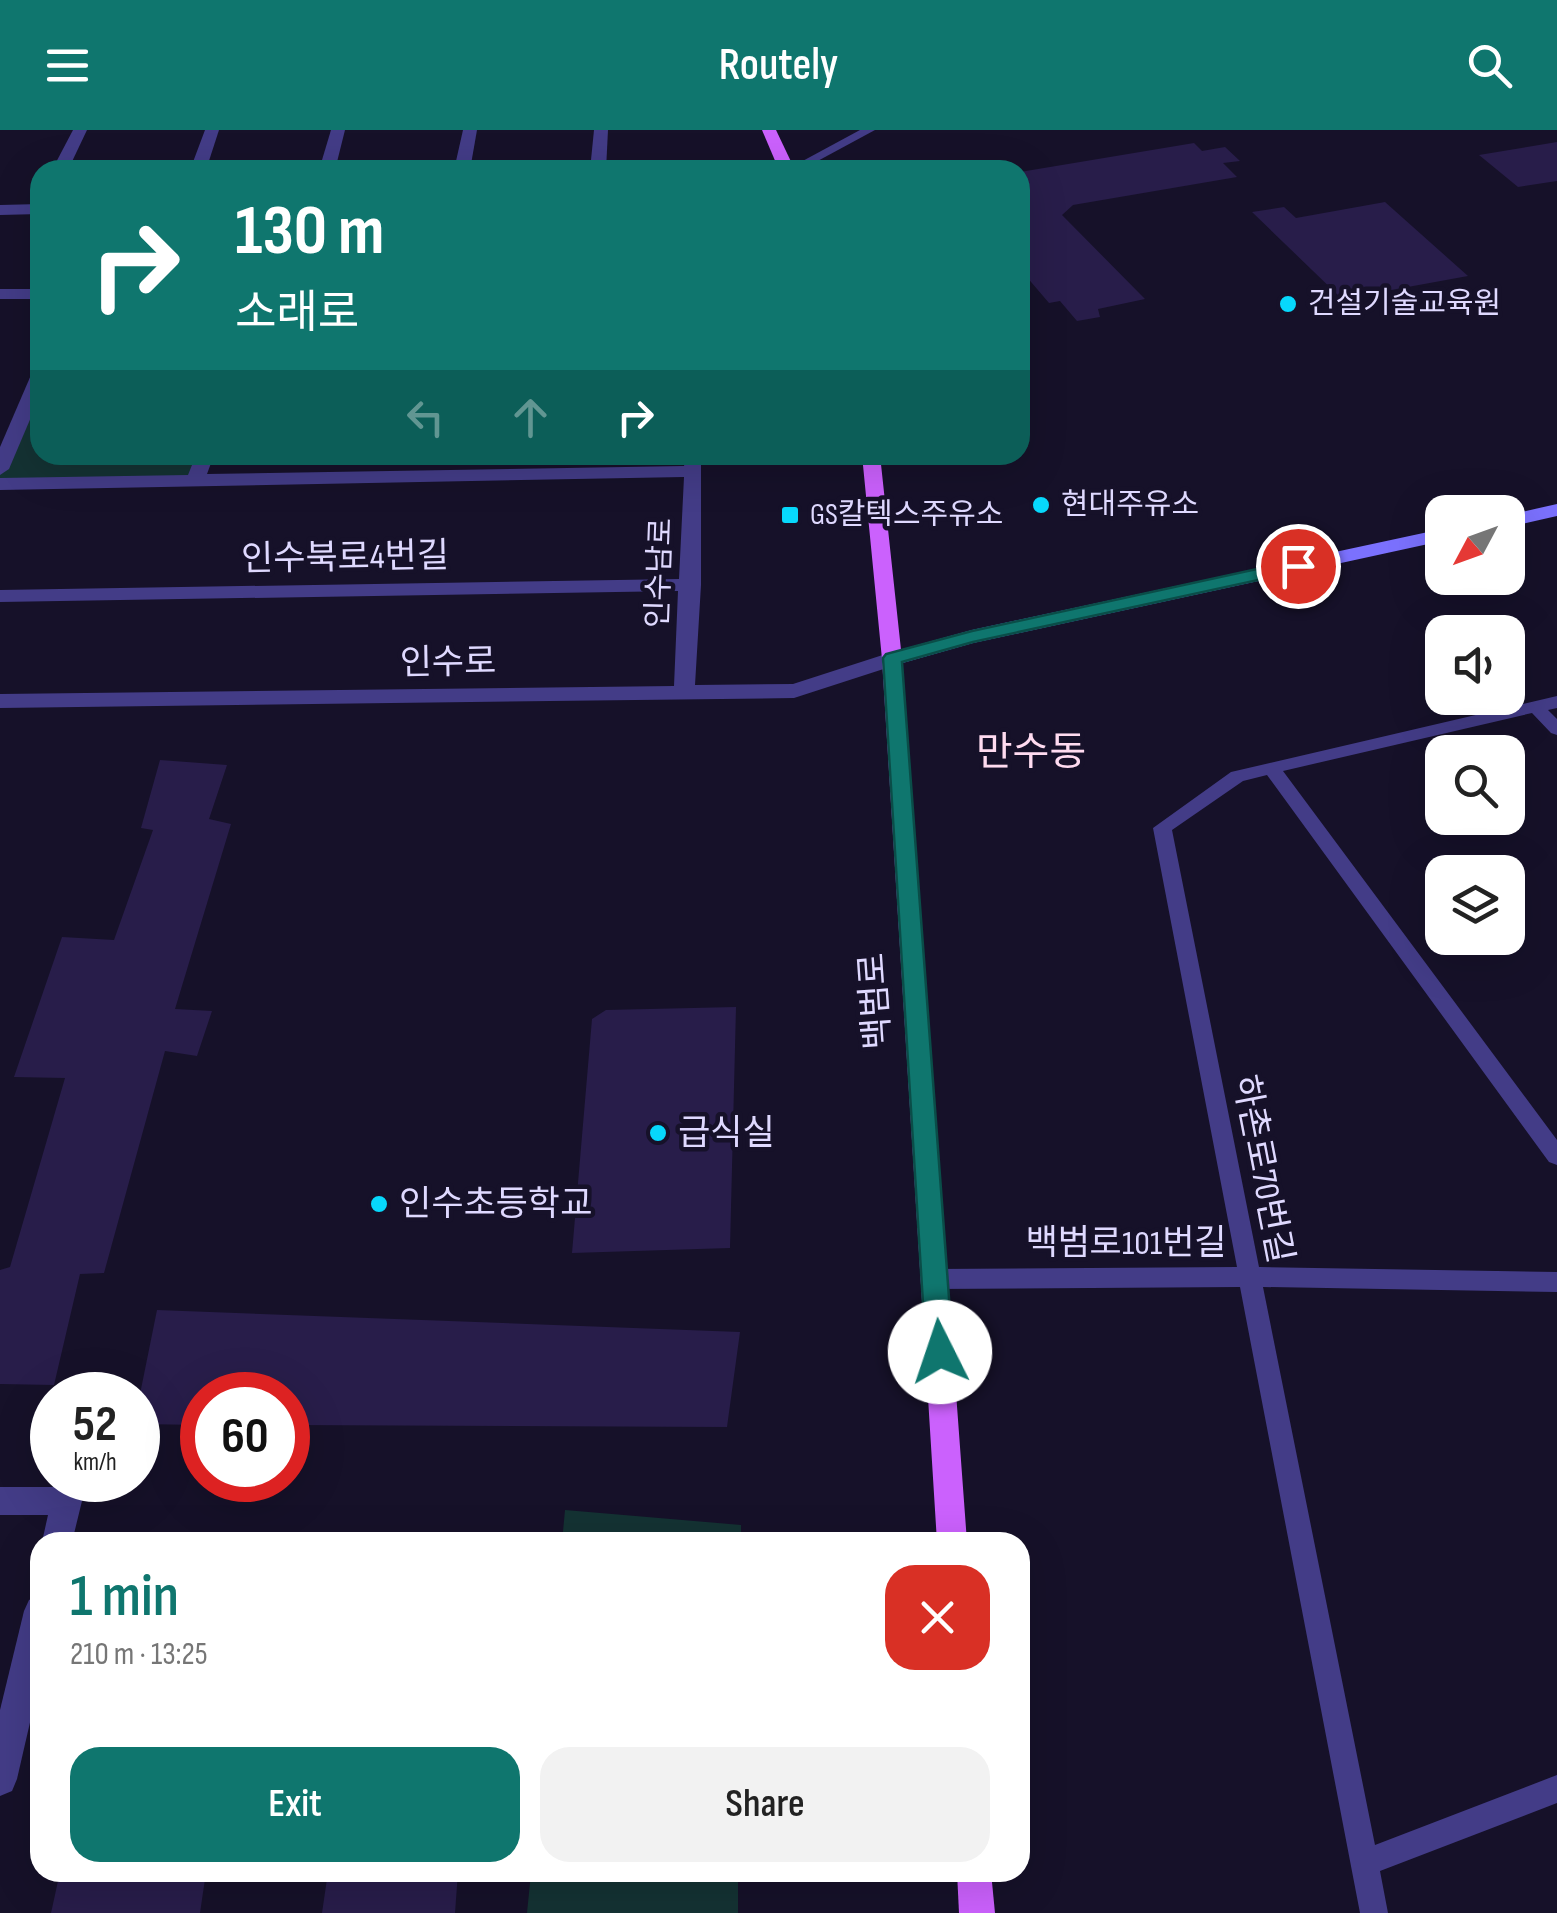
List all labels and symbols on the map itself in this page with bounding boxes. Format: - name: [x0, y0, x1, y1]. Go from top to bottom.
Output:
- place label: 건설기술교육원: [1308, 286, 1501, 322]
- marker: 건설기술교육원: [1277, 293, 1299, 315]
- place label: 현대주유소: [1061, 487, 1199, 523]
- marker: 현대주유소: [1030, 494, 1052, 516]
- north arrow: [1425, 495, 1525, 595]
- place label: GS칼텍스주유소: [810, 497, 1003, 533]
- marker: GS칼텍스주유소: [779, 504, 801, 526]
- street label: 인수남로: [640, 517, 680, 629]
- pin: [1256, 524, 1341, 609]
- street label: 인수북로4번길: [241, 535, 449, 581]
- street label: 인수로: [399, 641, 497, 685]
- district label: 만수동: [976, 729, 1086, 777]
- street label: 백범로: [851, 951, 901, 1051]
- street label: 하촌로70번길: [1223, 1071, 1301, 1267]
- place label: 급식실: [678, 1112, 775, 1155]
- marker: 급식실: [647, 1122, 669, 1144]
- place label: 인수초등학교: [399, 1183, 592, 1226]
- marker: 인수초등학교: [368, 1193, 390, 1215]
- street label: 백범로101번길: [1025, 1222, 1227, 1265]
- position arrow: [888, 1300, 992, 1404]
- speed limit sign: 60: [180, 1372, 310, 1502]

